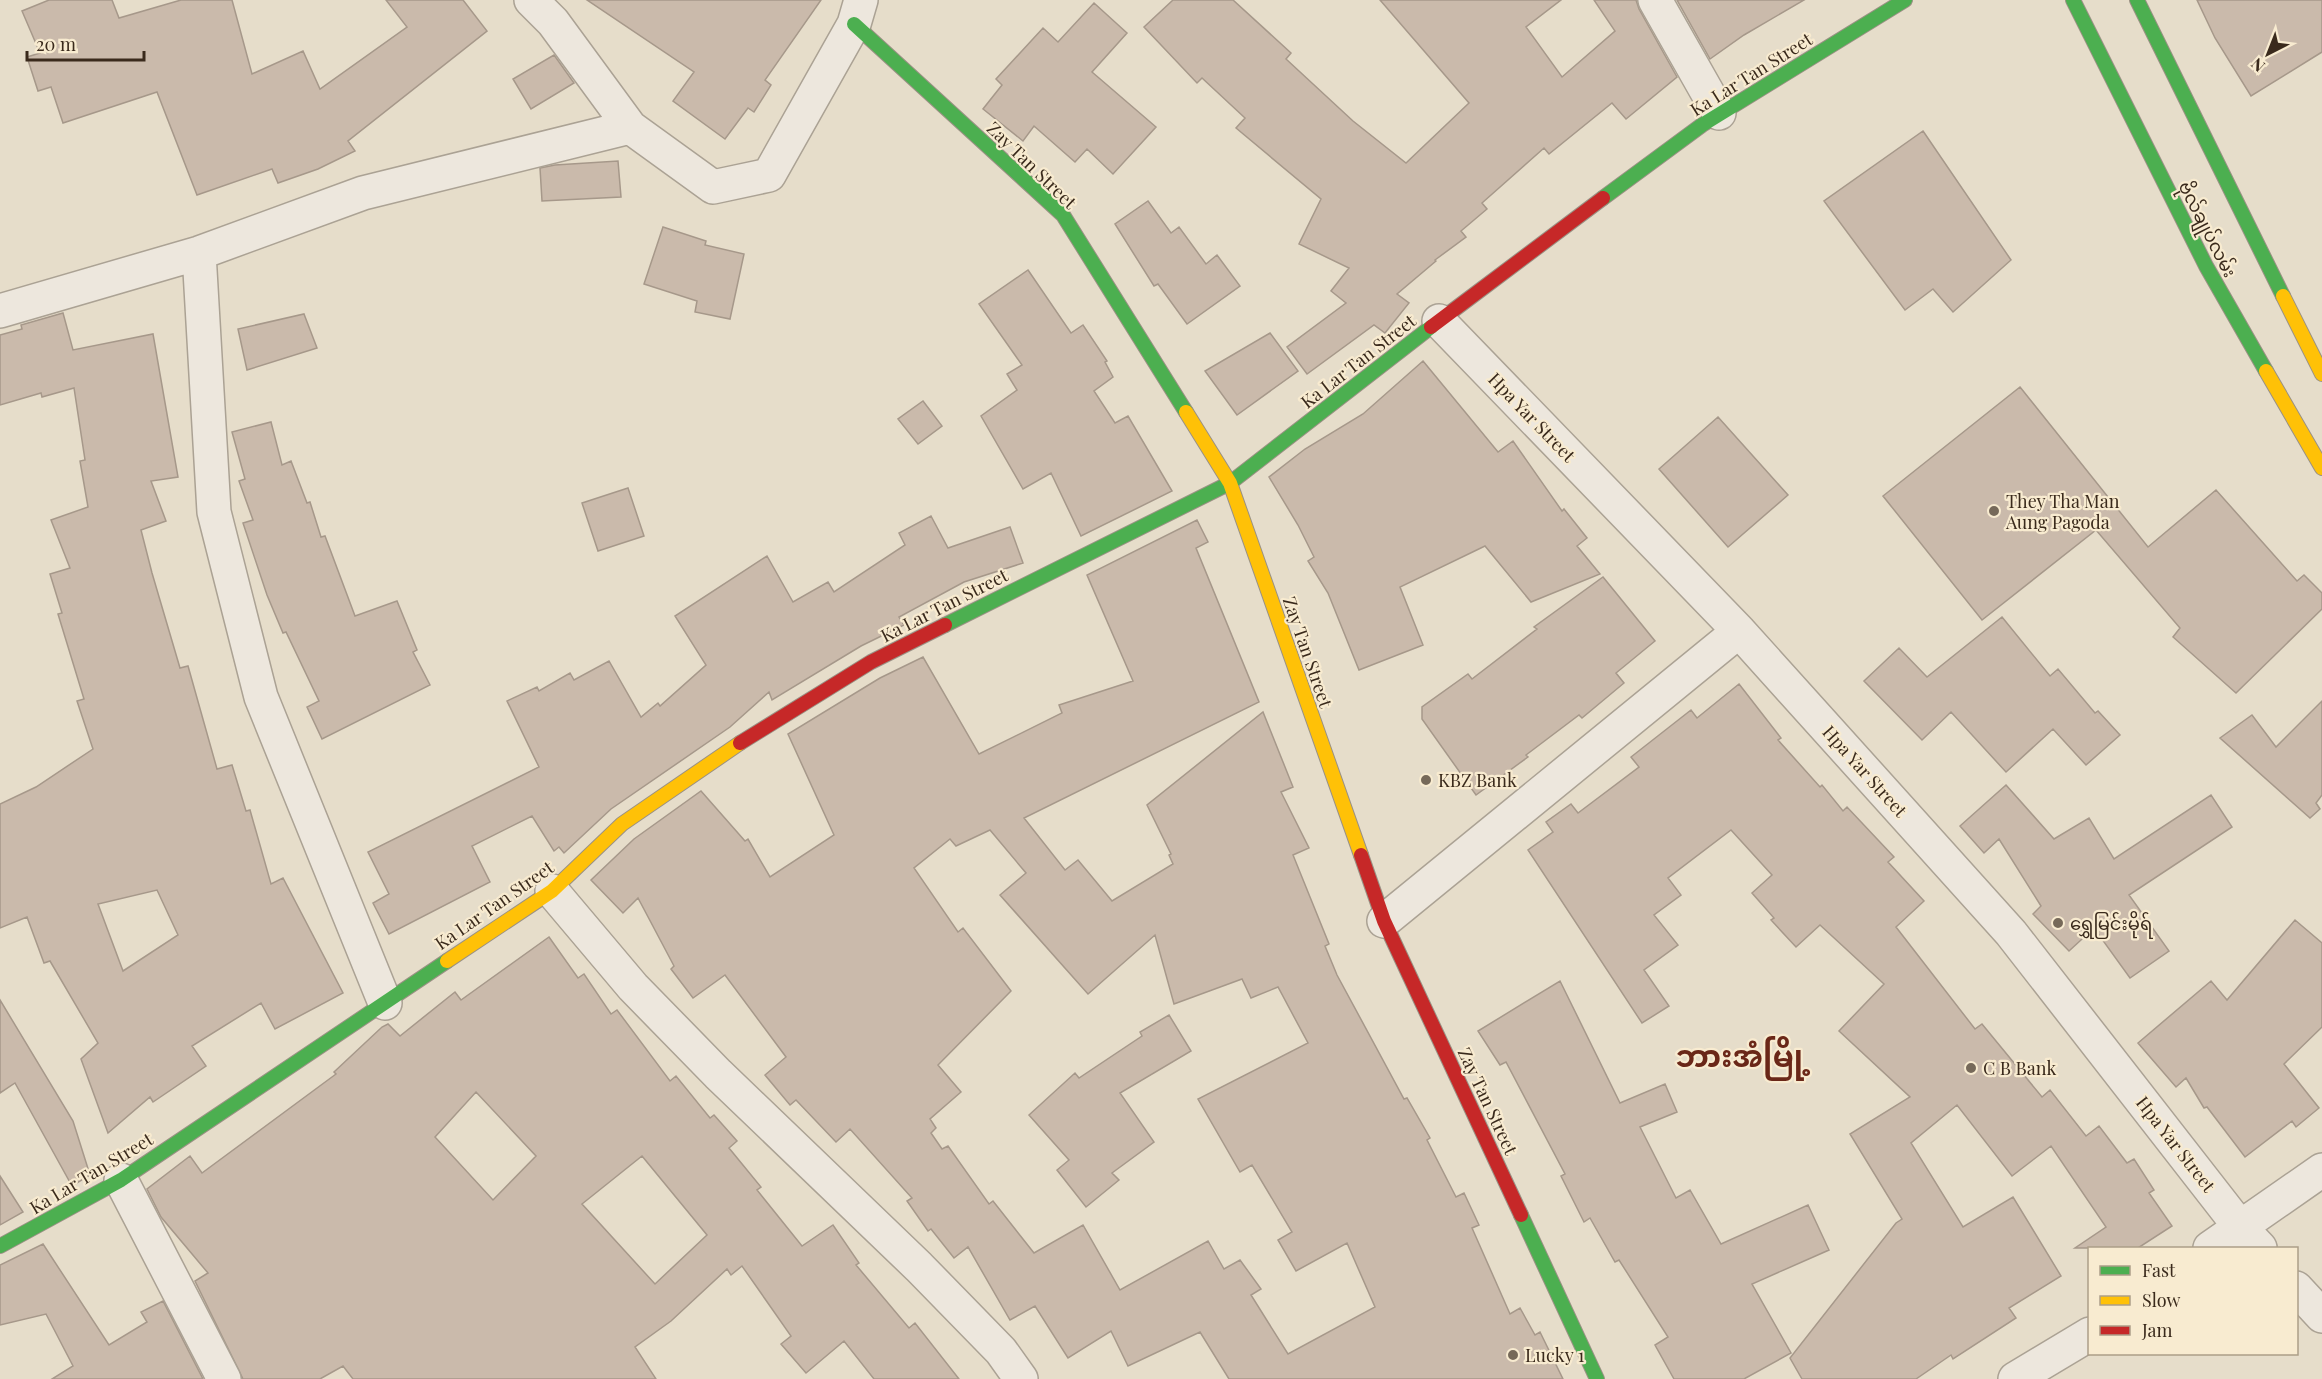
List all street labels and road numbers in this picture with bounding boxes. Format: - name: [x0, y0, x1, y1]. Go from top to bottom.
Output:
- street label: Ka Lar Tan Street: [1685, 26, 1817, 121]
- street label: Zay Tan Street: [982, 116, 1082, 214]
- street label: ဗိုလ်ချုပ်လမ်း: [2170, 176, 2243, 283]
- street label: Ka Lar Tan Street: [1296, 308, 1421, 413]
- street label: Hpa Yar Street: [1483, 367, 1581, 467]
- street label: Ka Lar Tan Street: [876, 562, 1012, 647]
- street label: Zay Tan Street: [1278, 593, 1338, 711]
- street label: Hpa Yar Street: [1817, 720, 1913, 822]
- street label: Ka Lar Tan Street: [430, 855, 559, 955]
- street label: Zay Tan Street: [1453, 1044, 1524, 1159]
- street label: Hpa Yar Street: [2131, 1091, 2221, 1197]
- street label: Ka Lar Tan Street: [25, 1126, 158, 1219]

